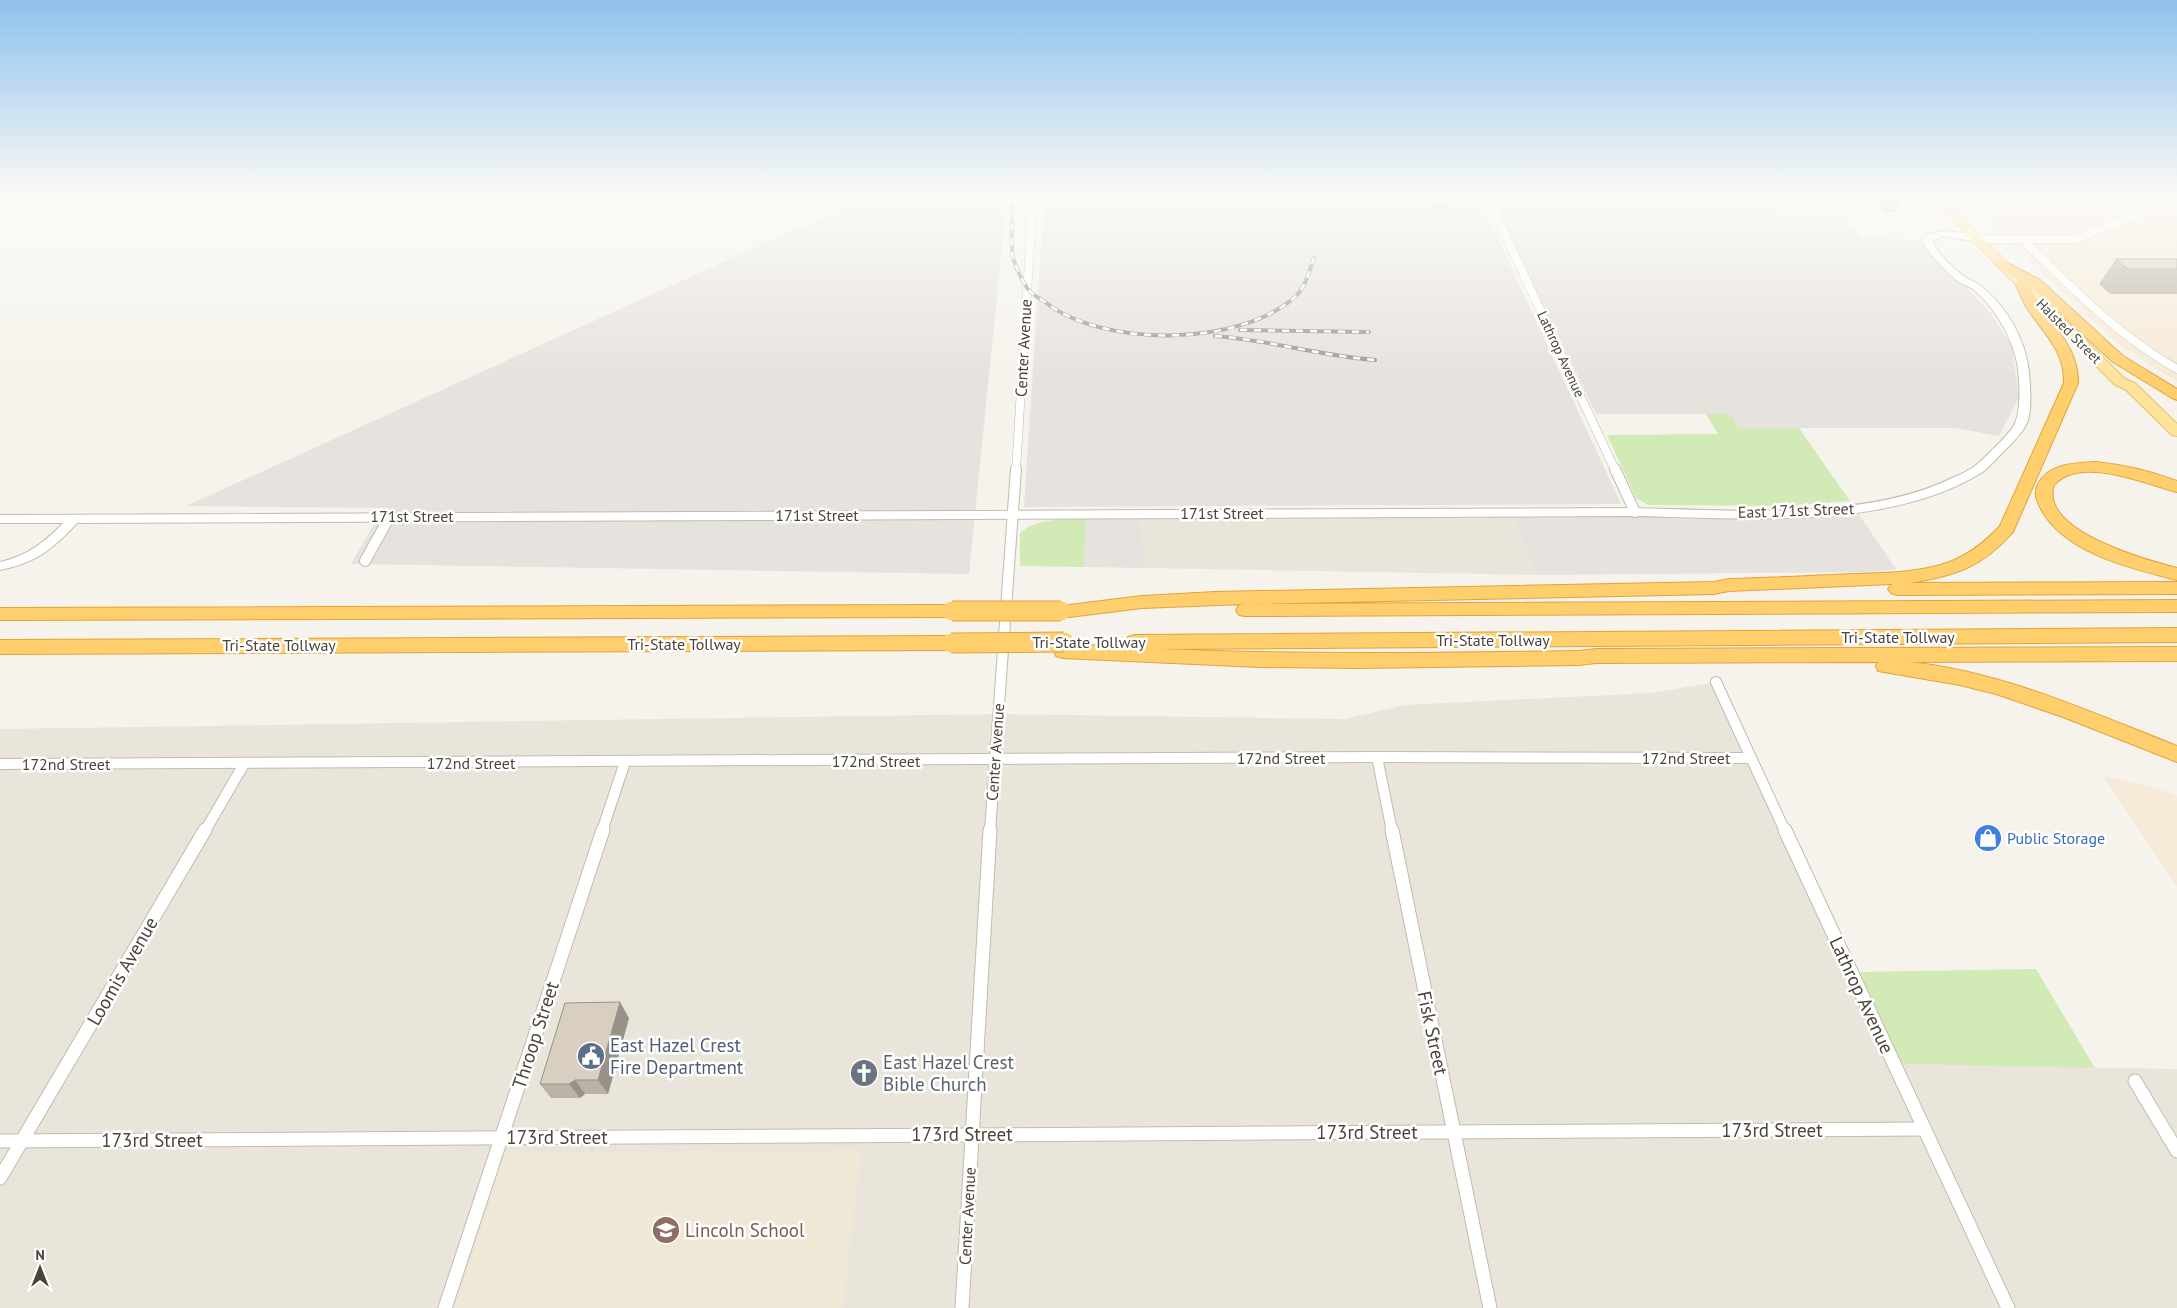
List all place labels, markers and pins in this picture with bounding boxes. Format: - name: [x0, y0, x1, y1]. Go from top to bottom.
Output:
- shop icon: Public Storage: [1973, 823, 2003, 853]
- place label: Public Storage: [2007, 828, 2105, 848]
- place label: East Hazel Crest Fire Department: [610, 1033, 744, 1079]
- public building icon: East Hazel Crest Fire Department: [576, 1041, 606, 1071]
- place label: East Hazel Crest Bible Church: [883, 1050, 1014, 1096]
- church icon: East Hazel Crest Bible Church: [849, 1058, 879, 1088]
- school or university icon: Lincoln School: [651, 1215, 681, 1245]
- place label: Lincoln School: [685, 1218, 805, 1242]

